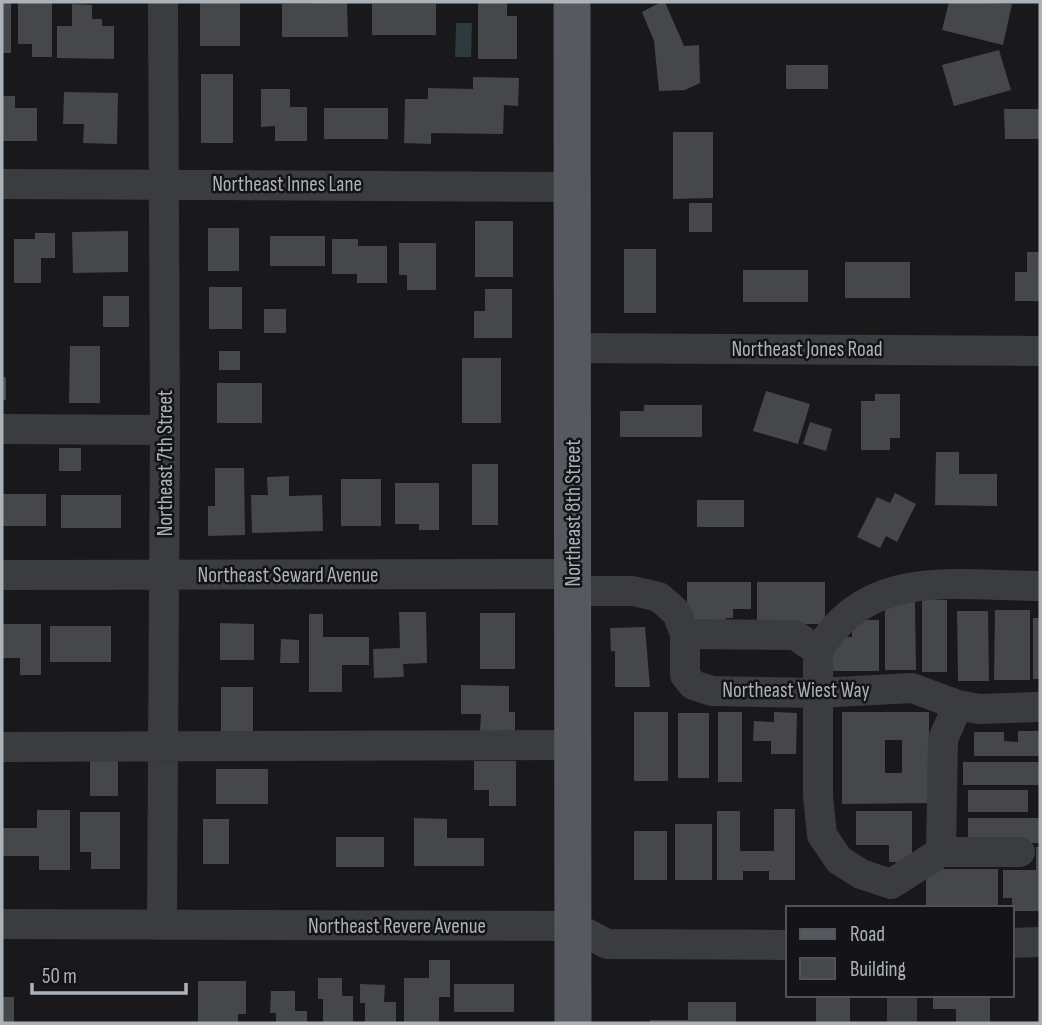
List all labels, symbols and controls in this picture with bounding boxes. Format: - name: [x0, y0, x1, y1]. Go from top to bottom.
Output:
- street label: Northeast Innes Lane: [212, 172, 362, 197]
- street label: Northeast Jones Road: [731, 337, 883, 362]
- street label: Northeast 7th Street: [153, 390, 178, 536]
- street label: Northeast 8th Street: [561, 439, 586, 587]
- street label: Northeast Seward Avenue: [198, 563, 379, 588]
- street label: Northeast Wiest Way: [722, 678, 870, 703]
- legend: [786, 906, 1014, 997]
- street label: Northeast Revere Avenue: [308, 914, 486, 939]
- text: Road: [850, 922, 885, 947]
- scale bar: [32, 951, 186, 995]
- text: Building: [850, 957, 906, 982]
- text: 50 m: [42, 964, 77, 989]

